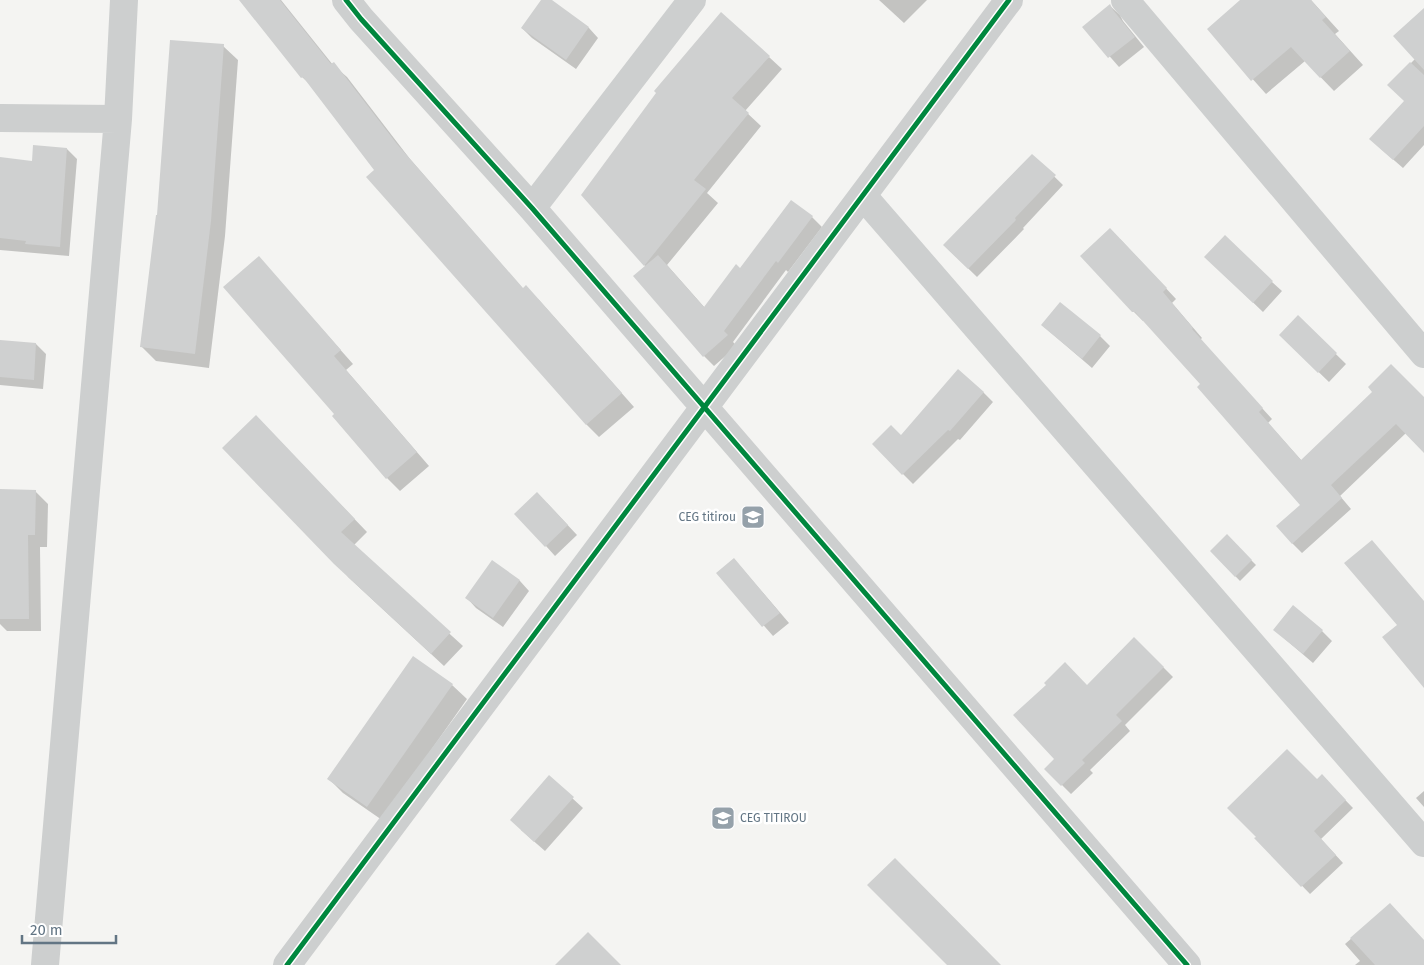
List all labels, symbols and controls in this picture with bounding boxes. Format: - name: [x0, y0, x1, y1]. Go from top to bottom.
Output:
- school or university icon: CEG titirou: [740, 504, 766, 530]
- place label: CEG titirou: [679, 510, 736, 524]
- school or university icon: CEG TITIROU: [710, 805, 736, 831]
- place label: CEG TITIROU: [740, 811, 807, 825]
- scale bar: [22, 912, 116, 944]
- text: 20 m: [30, 921, 63, 939]

